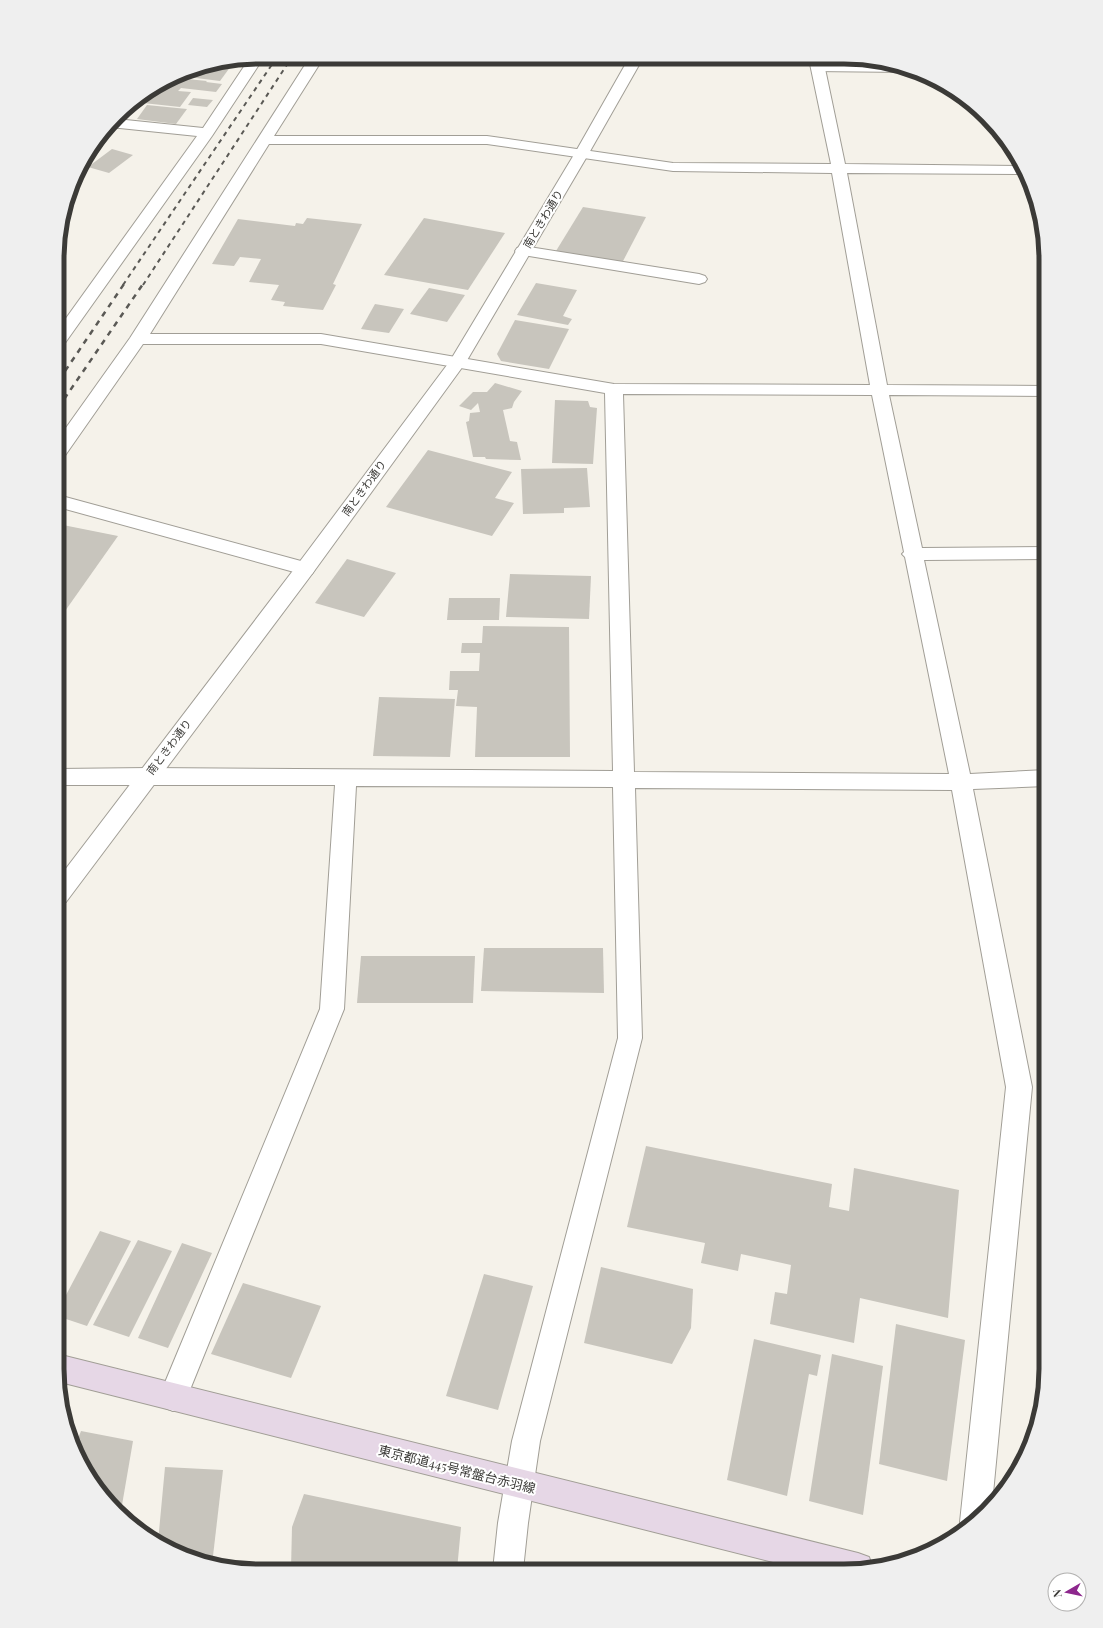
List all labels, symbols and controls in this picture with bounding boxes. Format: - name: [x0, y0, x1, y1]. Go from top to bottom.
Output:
- street label: 南ときわ通り: [519, 187, 566, 251]
- street label: 南ときわ通り: [338, 457, 389, 519]
- street label: 南ときわ通り: [143, 716, 194, 778]
- street label: 東京都道445号常盤台赤羽線: [377, 1441, 537, 1496]
- north arrow: [1047, 1572, 1087, 1612]
- text: N: [1049, 1588, 1065, 1599]

